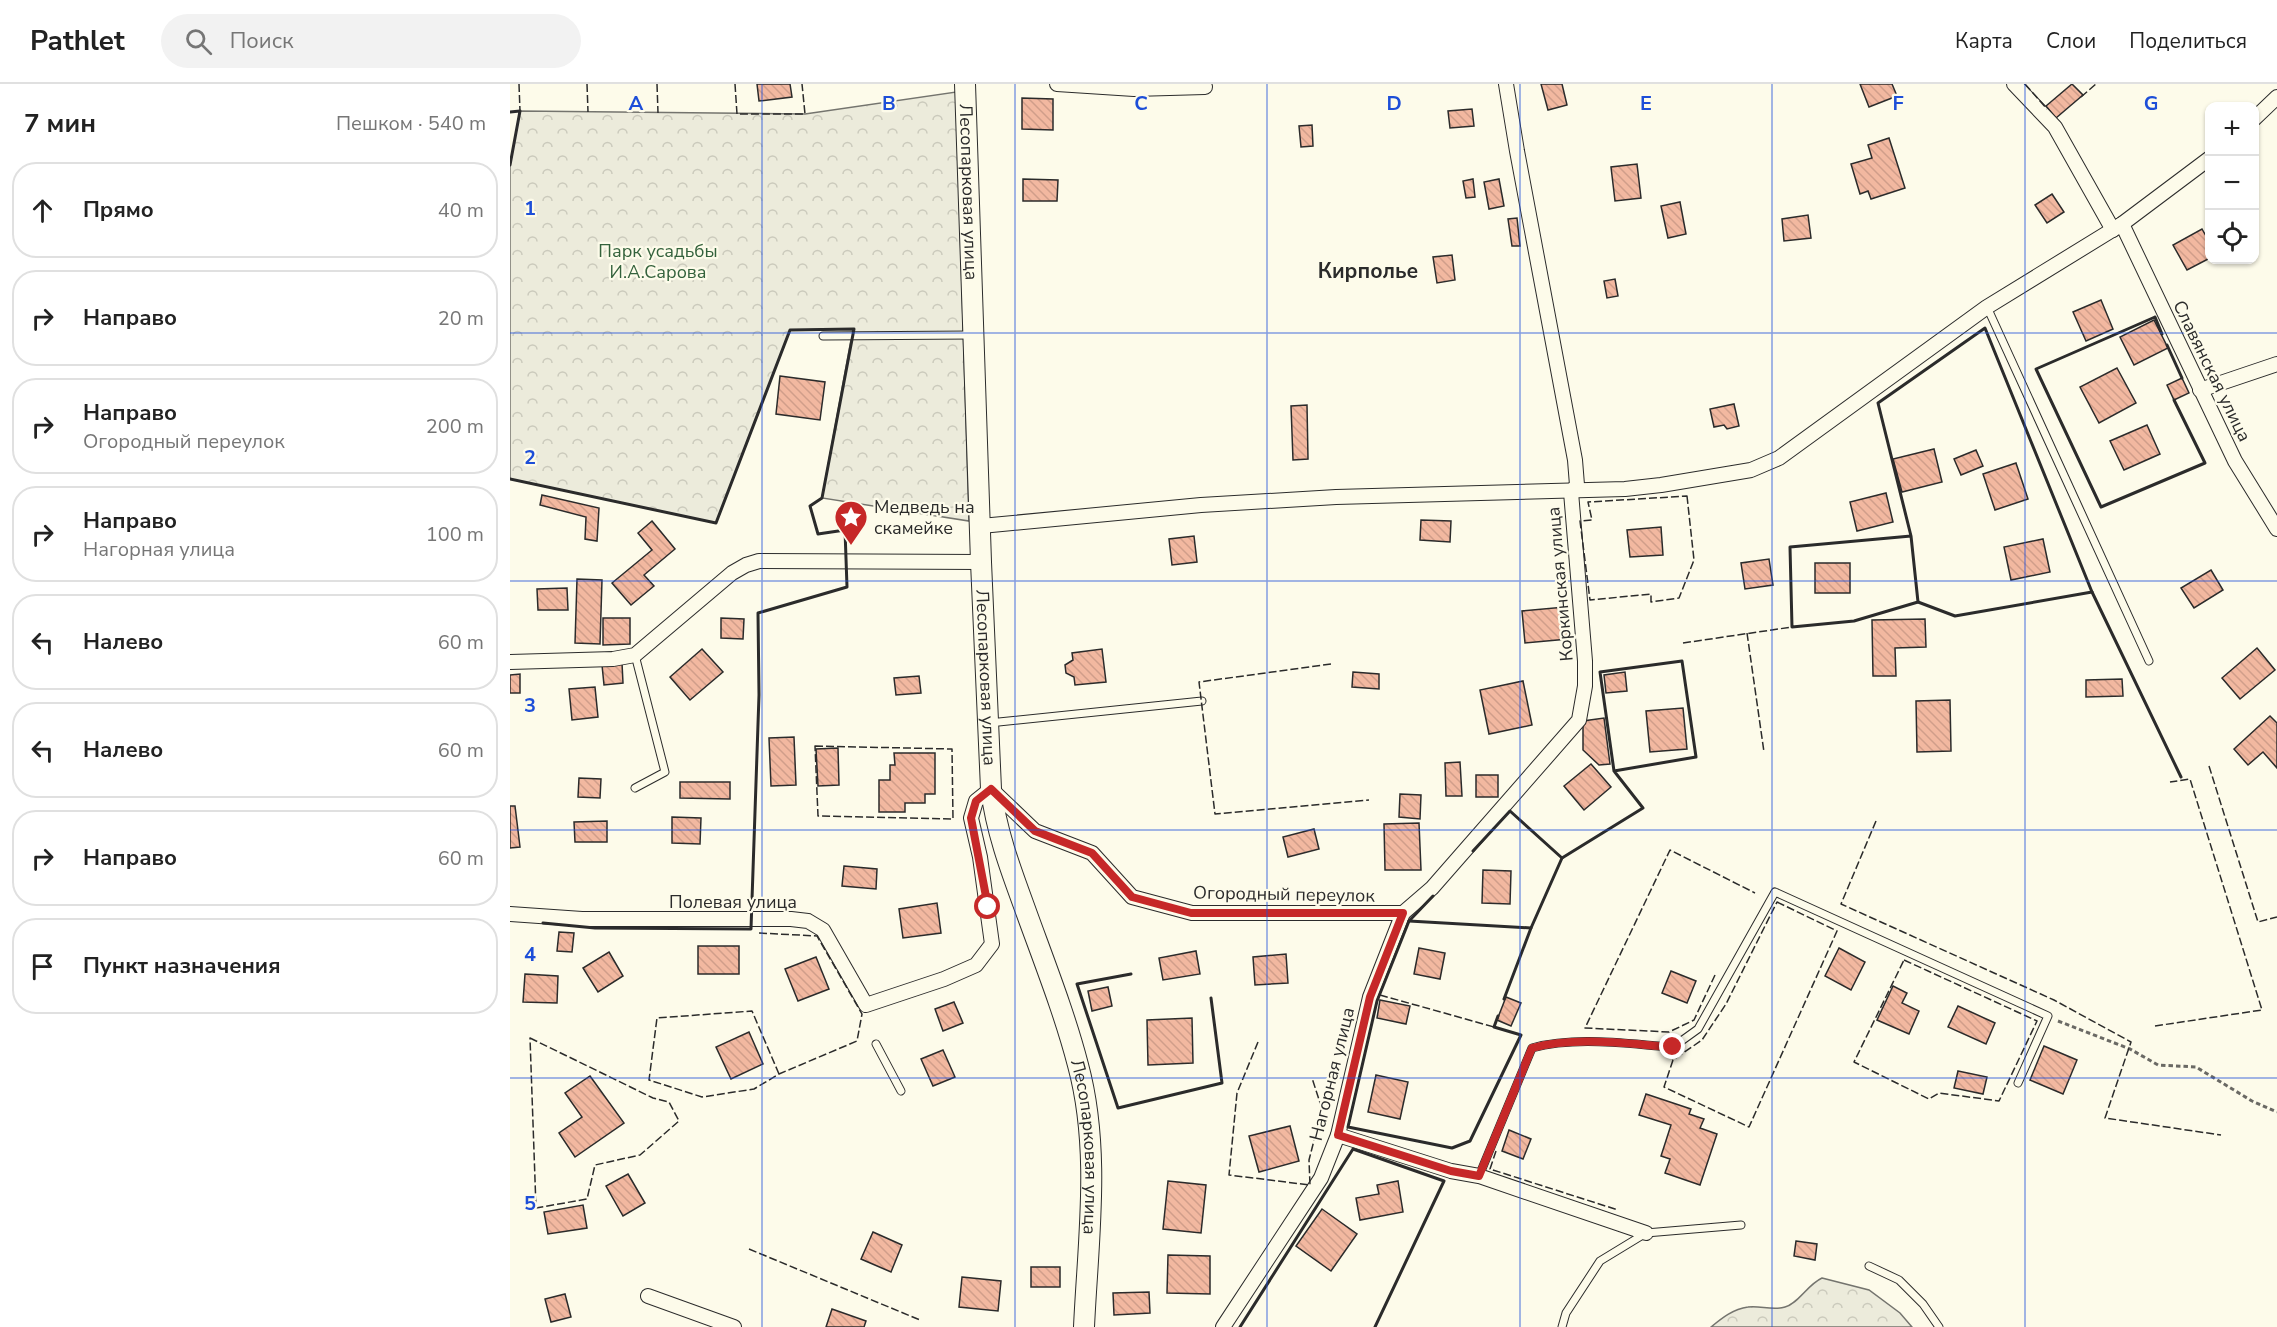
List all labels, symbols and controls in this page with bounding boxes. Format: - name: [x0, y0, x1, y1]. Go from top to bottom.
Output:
- search box: [161, 14, 581, 68]
- text: Pathlet: [30, 22, 125, 60]
- icon: search: [182, 25, 215, 58]
- text: Поиск: [230, 26, 294, 56]
- text: Карта: [1955, 27, 2013, 55]
- text: Слои: [2046, 27, 2096, 55]
- text: Поделиться: [2129, 27, 2247, 55]
- text: A: [629, 90, 644, 117]
- text: B: [882, 90, 896, 117]
- text: C: [1134, 90, 1148, 117]
- text: D: [1386, 90, 1402, 117]
- text: E: [1640, 90, 1652, 117]
- text: F: [1892, 90, 1904, 117]
- text: G: [2144, 90, 2158, 117]
- map controls: [2205, 102, 2259, 264]
- button: +: [2205, 102, 2259, 156]
- street label: Лесопарковая улица: [954, 103, 984, 281]
- text: 7 мин: [24, 106, 96, 141]
- text: Пешком · 540 m: [336, 110, 486, 137]
- button: −: [2205, 156, 2259, 210]
- icon: ahead: [26, 194, 59, 227]
- text: Прямо: [83, 195, 154, 225]
- text: 1: [524, 195, 536, 222]
- text: 40 m: [438, 197, 484, 224]
- button: locate: [2205, 210, 2259, 264]
- park label: Парк усадьбы И.А.Сарова: [598, 239, 718, 284]
- district label: Кирполье: [1318, 257, 1418, 285]
- street label: Славянская улица: [2167, 296, 2257, 446]
- icon: right: [26, 302, 59, 335]
- text: Направо: [83, 303, 177, 333]
- text: 20 m: [438, 305, 484, 332]
- text: Направо: [83, 398, 177, 428]
- icon: right: [26, 410, 59, 443]
- text: 200 m: [426, 413, 484, 440]
- text: Огородный переулок: [83, 428, 285, 455]
- text: 2: [524, 444, 536, 471]
- place label: Медведь на скамейке: [874, 495, 975, 540]
- place icon: Медведь на скамейке: [833, 499, 869, 546]
- text: Направо: [83, 506, 177, 536]
- street label: Коркинская улица: [1541, 506, 1579, 662]
- icon: right: [26, 518, 59, 551]
- text: 100 m: [426, 521, 484, 548]
- text: Нагорная улица: [83, 536, 235, 563]
- street label: Лесопарковая улица: [970, 589, 1002, 766]
- icon: left: [26, 626, 59, 659]
- text: Налево: [83, 627, 163, 657]
- text: 60 m: [438, 629, 484, 656]
- text: 3: [524, 692, 536, 719]
- icon: left: [26, 734, 59, 767]
- text: Налево: [83, 735, 163, 765]
- text: 60 m: [438, 737, 484, 764]
- icon: right: [26, 842, 59, 875]
- text: Направо: [83, 843, 177, 873]
- text: 60 m: [438, 845, 484, 872]
- street label: Огородный переулок: [1193, 880, 1376, 908]
- street label: Полевая улица: [669, 890, 797, 914]
- route start: [974, 893, 1000, 919]
- text: 4: [524, 941, 536, 968]
- icon: arrive: [26, 950, 59, 983]
- text: Пункт назначения: [83, 951, 281, 981]
- street label: Нагорная улица: [1304, 1005, 1360, 1143]
- route end: [1659, 1033, 1685, 1059]
- street label: Лесопарковая улица: [1065, 1057, 1103, 1235]
- text: 5: [524, 1190, 536, 1217]

